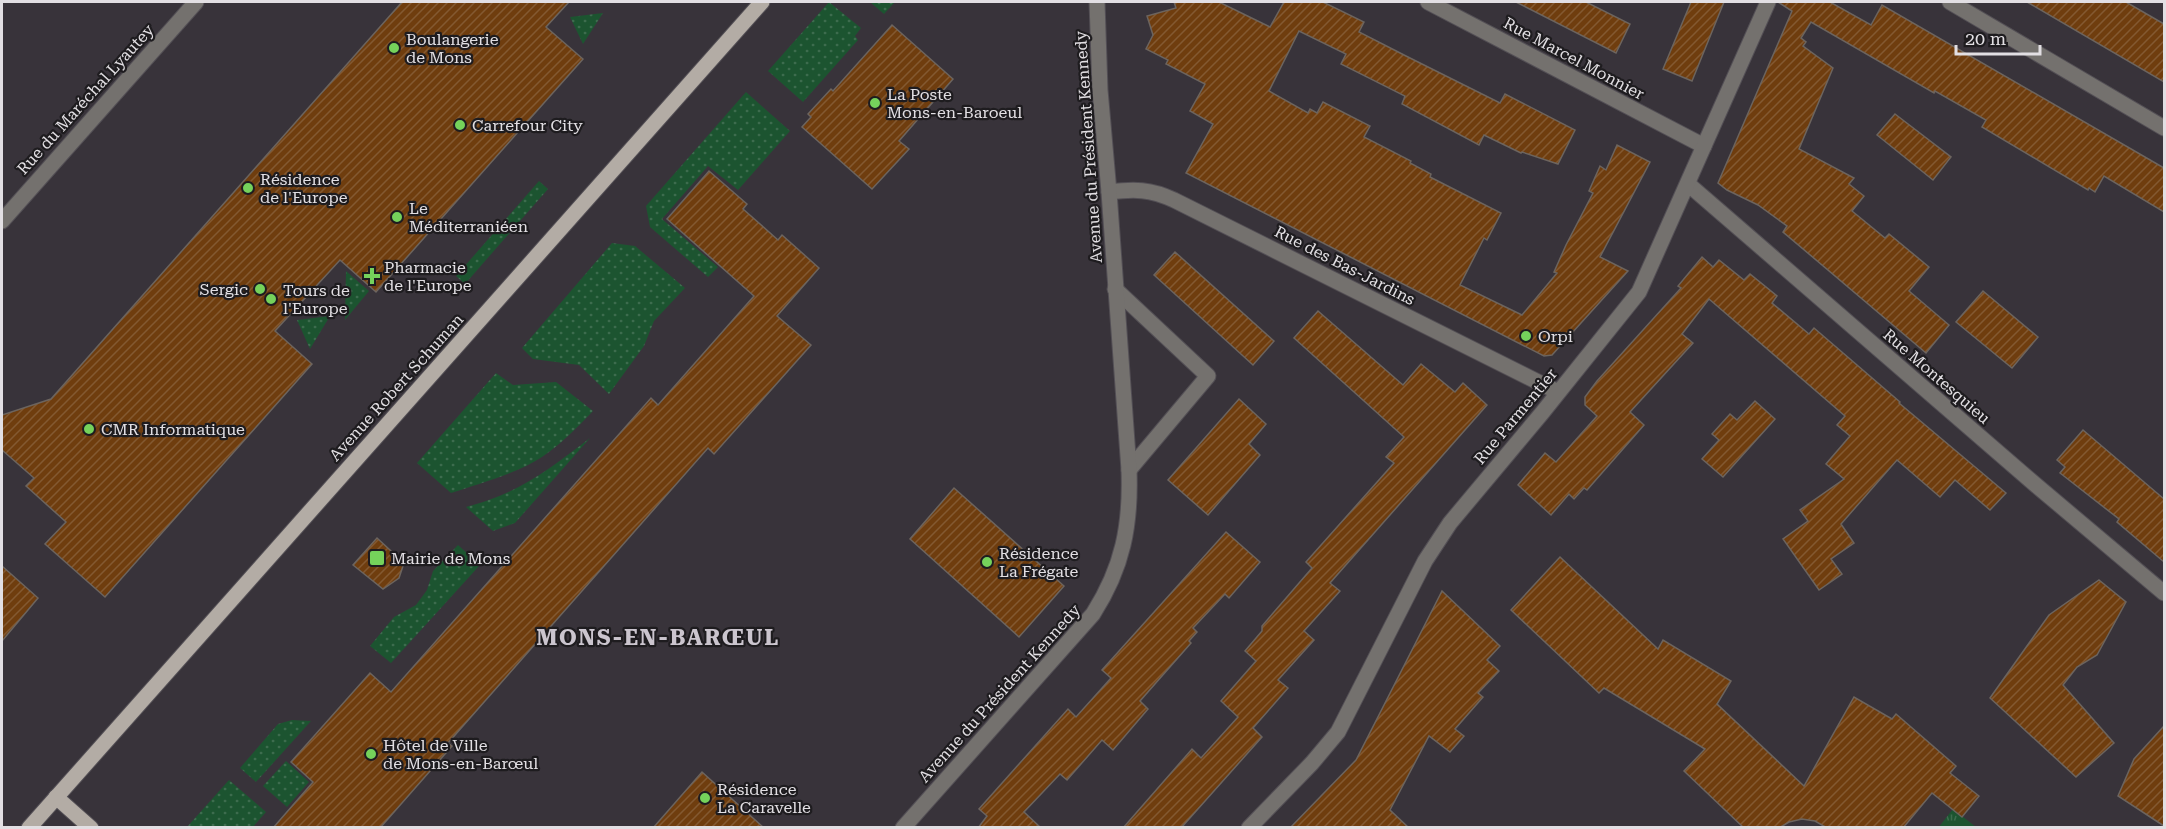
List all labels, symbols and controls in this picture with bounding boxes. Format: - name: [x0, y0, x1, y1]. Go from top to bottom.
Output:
- street label: Rue Marcel Monnier: [1500, 13, 1648, 104]
- scale bar: [1956, 18, 2040, 56]
- street label: Rue du Maréchal Lyautey: [13, 20, 158, 178]
- text: 20 m: [1965, 28, 2006, 49]
- place label: Boulangerie de Mons: [406, 30, 499, 67]
- street label: Avenue du Président Kennedy: [1071, 30, 1106, 264]
- marker: Boulangerie de Mons: [387, 41, 401, 55]
- place label: La Poste Mons-en-Baroeul: [887, 85, 1022, 122]
- marker: La Poste Mons-en-Baroeul: [868, 96, 882, 110]
- place label: Carrefour City: [472, 116, 583, 135]
- marker: Carrefour City: [453, 118, 467, 132]
- place label: Résidence de l'Europe: [260, 170, 348, 207]
- marker: Résidence de l'Europe: [241, 181, 255, 195]
- place label: Le Méditerraniéen: [409, 199, 528, 236]
- marker: Le Méditerraniéen: [390, 210, 404, 224]
- street label: Rue des Bas-Jardins: [1271, 222, 1419, 309]
- place label: Pharmacie de l'Europe: [384, 258, 472, 295]
- marker: Pharmacie de l'Europe: [365, 269, 379, 283]
- place label: Sergic: [200, 280, 248, 299]
- place label: Tours de l'Europe: [283, 281, 350, 318]
- marker: Sergic: [253, 282, 267, 296]
- marker: Tours de l'Europe: [264, 292, 278, 306]
- street label: Avenue Robert Schuman: [325, 310, 467, 465]
- street label: Rue Montesquieu: [1879, 325, 1994, 428]
- place label: Orpi: [1538, 327, 1573, 346]
- marker: Orpi: [1519, 329, 1533, 343]
- street label: Rue Parmentier: [1470, 364, 1561, 468]
- place label: CMR Informatique: [101, 420, 245, 439]
- marker: CMR Informatique: [82, 422, 96, 436]
- place label: Résidence La Frégate: [999, 544, 1079, 581]
- marker: Mairie de Mons: [368, 549, 386, 567]
- place label: Mairie de Mons: [391, 549, 511, 568]
- marker: Résidence La Frégate: [980, 555, 994, 569]
- street label: Avenue du Président Kennedy: [914, 600, 1085, 786]
- district label: MONS-EN-BARŒUL: [536, 625, 780, 650]
- place label: Hôtel de Ville de Mons-en-Barœul: [383, 736, 538, 773]
- marker: Hôtel de Ville de Mons-en-Barœul: [364, 747, 378, 761]
- place label: Résidence La Caravelle: [717, 780, 811, 817]
- marker: Résidence La Caravelle: [698, 791, 712, 805]

